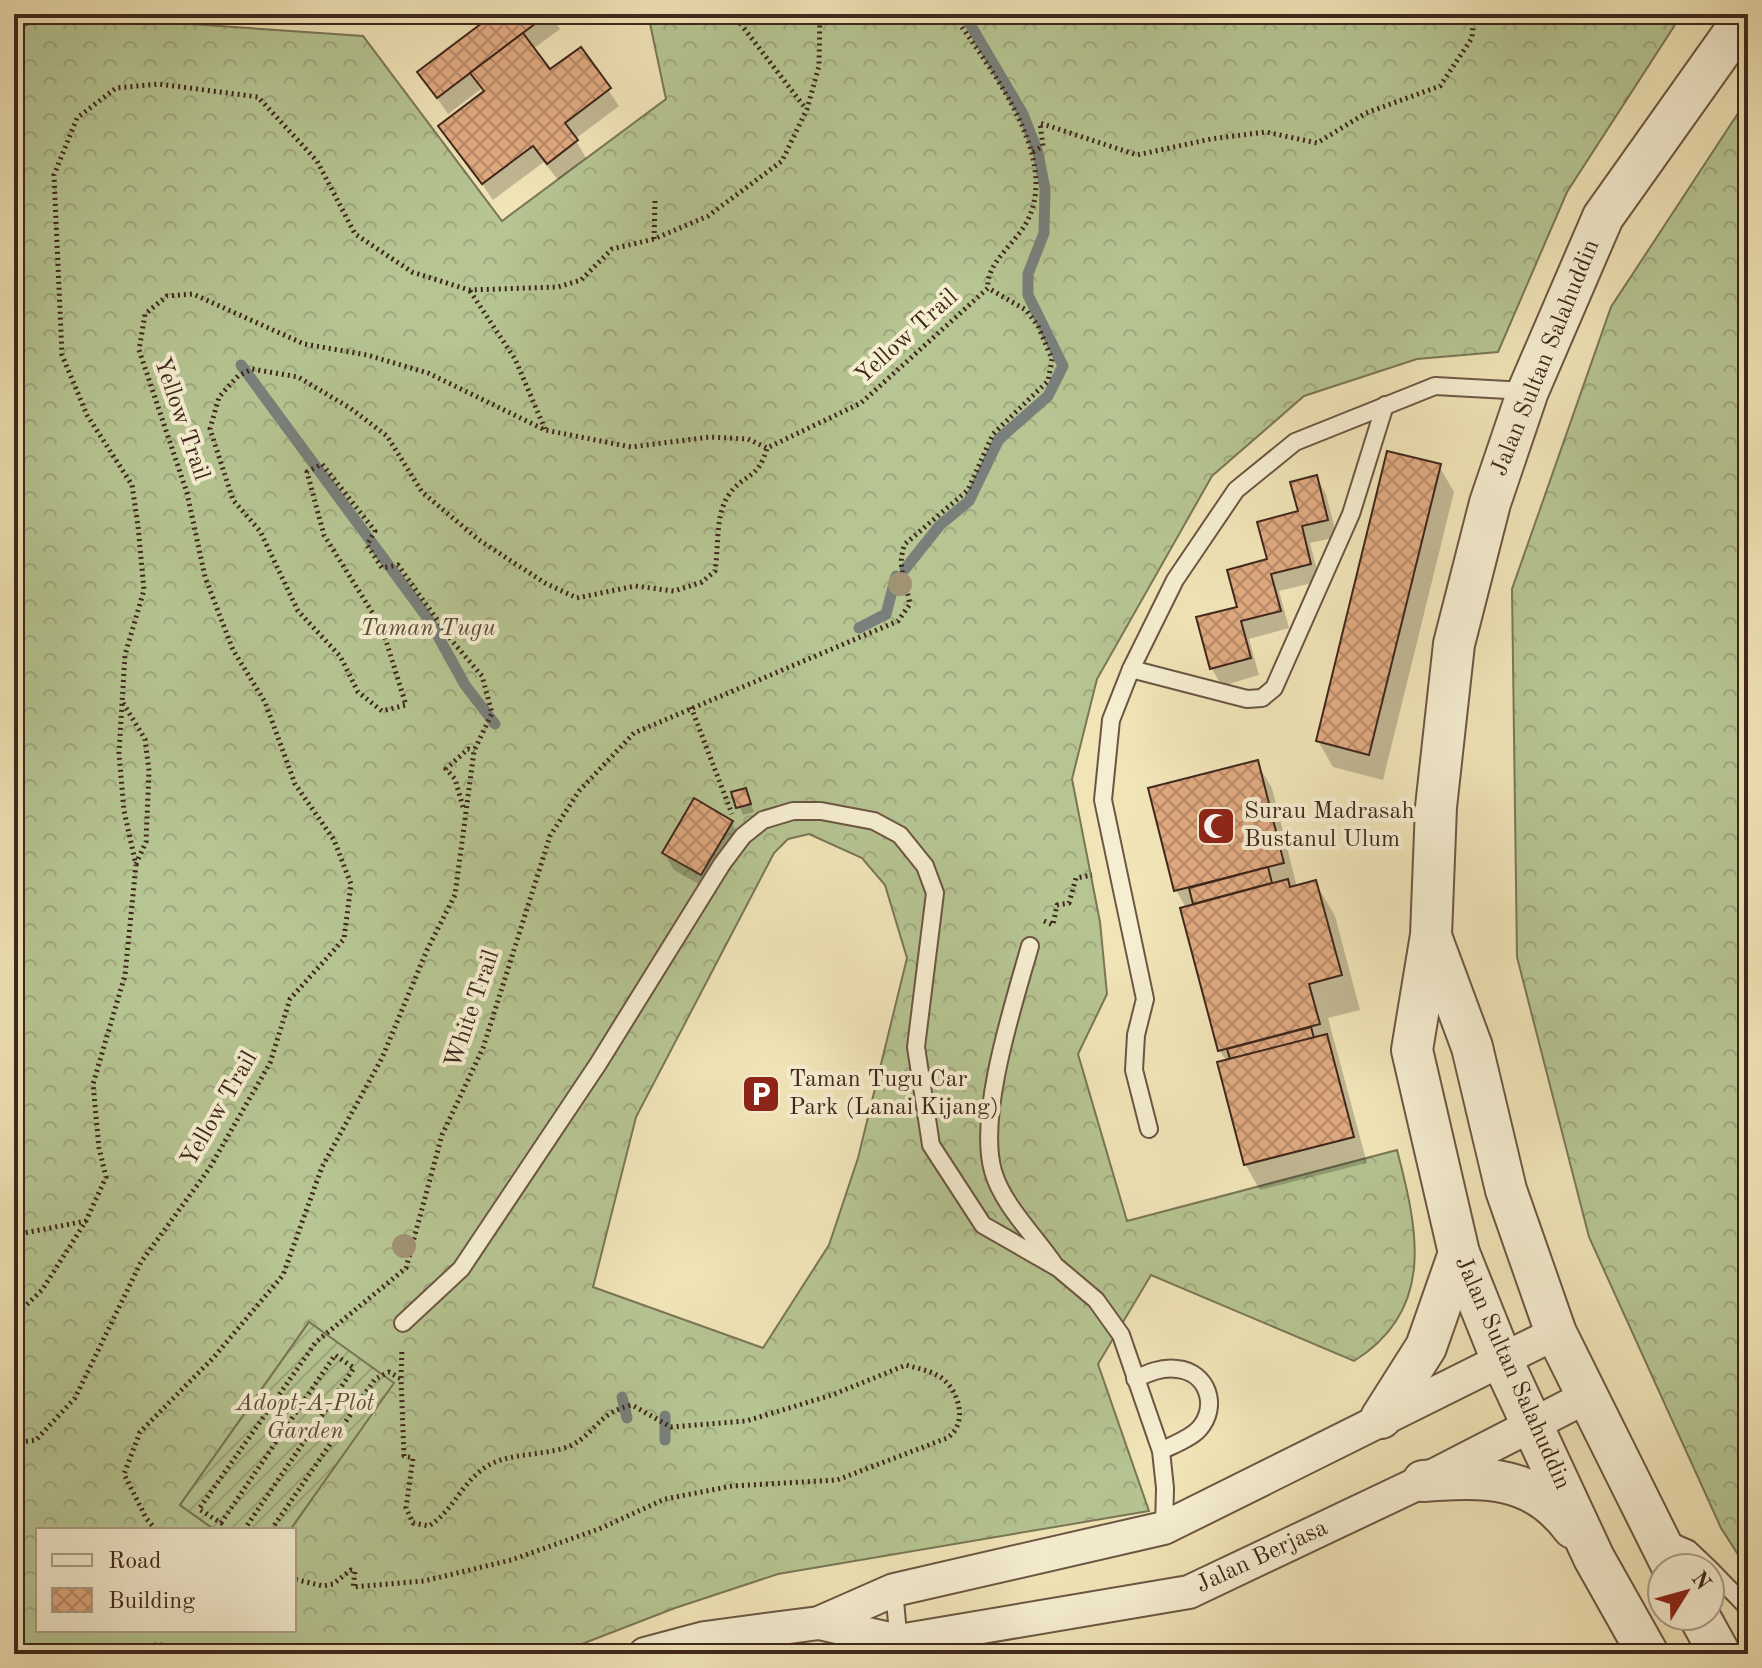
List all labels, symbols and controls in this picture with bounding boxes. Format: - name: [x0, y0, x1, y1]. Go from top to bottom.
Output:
- street label: Jalan Sultan Salahuddin: [1488, 236, 1604, 480]
- street label: Yellow Trail: [851, 285, 963, 389]
- street label: Yellow Trail: [149, 354, 213, 484]
- park label: Taman Tugu: [360, 617, 496, 641]
- place label: Surau Madrasah Bustanul Ulum: [1244, 800, 1414, 852]
- mosque icon: Surau Madrasah Bustanul Ulum: [1195, 805, 1237, 847]
- street label: White Trail: [442, 947, 504, 1071]
- street label: Yellow Trail: [178, 1047, 262, 1171]
- place label: Taman Tugu Car Park (Lanai Kijang): [789, 1068, 999, 1120]
- parking icon: Taman Tugu Car Park (Lanai Kijang): [740, 1073, 782, 1115]
- street label: Jalan Sultan Salahuddin: [1450, 1253, 1574, 1493]
- park label: Adopt-A-Plot Garden: [234, 1392, 375, 1444]
- street label: Jalan Berjasa: [1193, 1516, 1332, 1598]
- legend: [36, 1528, 296, 1632]
- text: Road: [108, 1550, 161, 1574]
- north arrow: [1646, 1552, 1726, 1632]
- text: N: [1687, 1568, 1714, 1595]
- text: Building: [108, 1590, 195, 1614]

